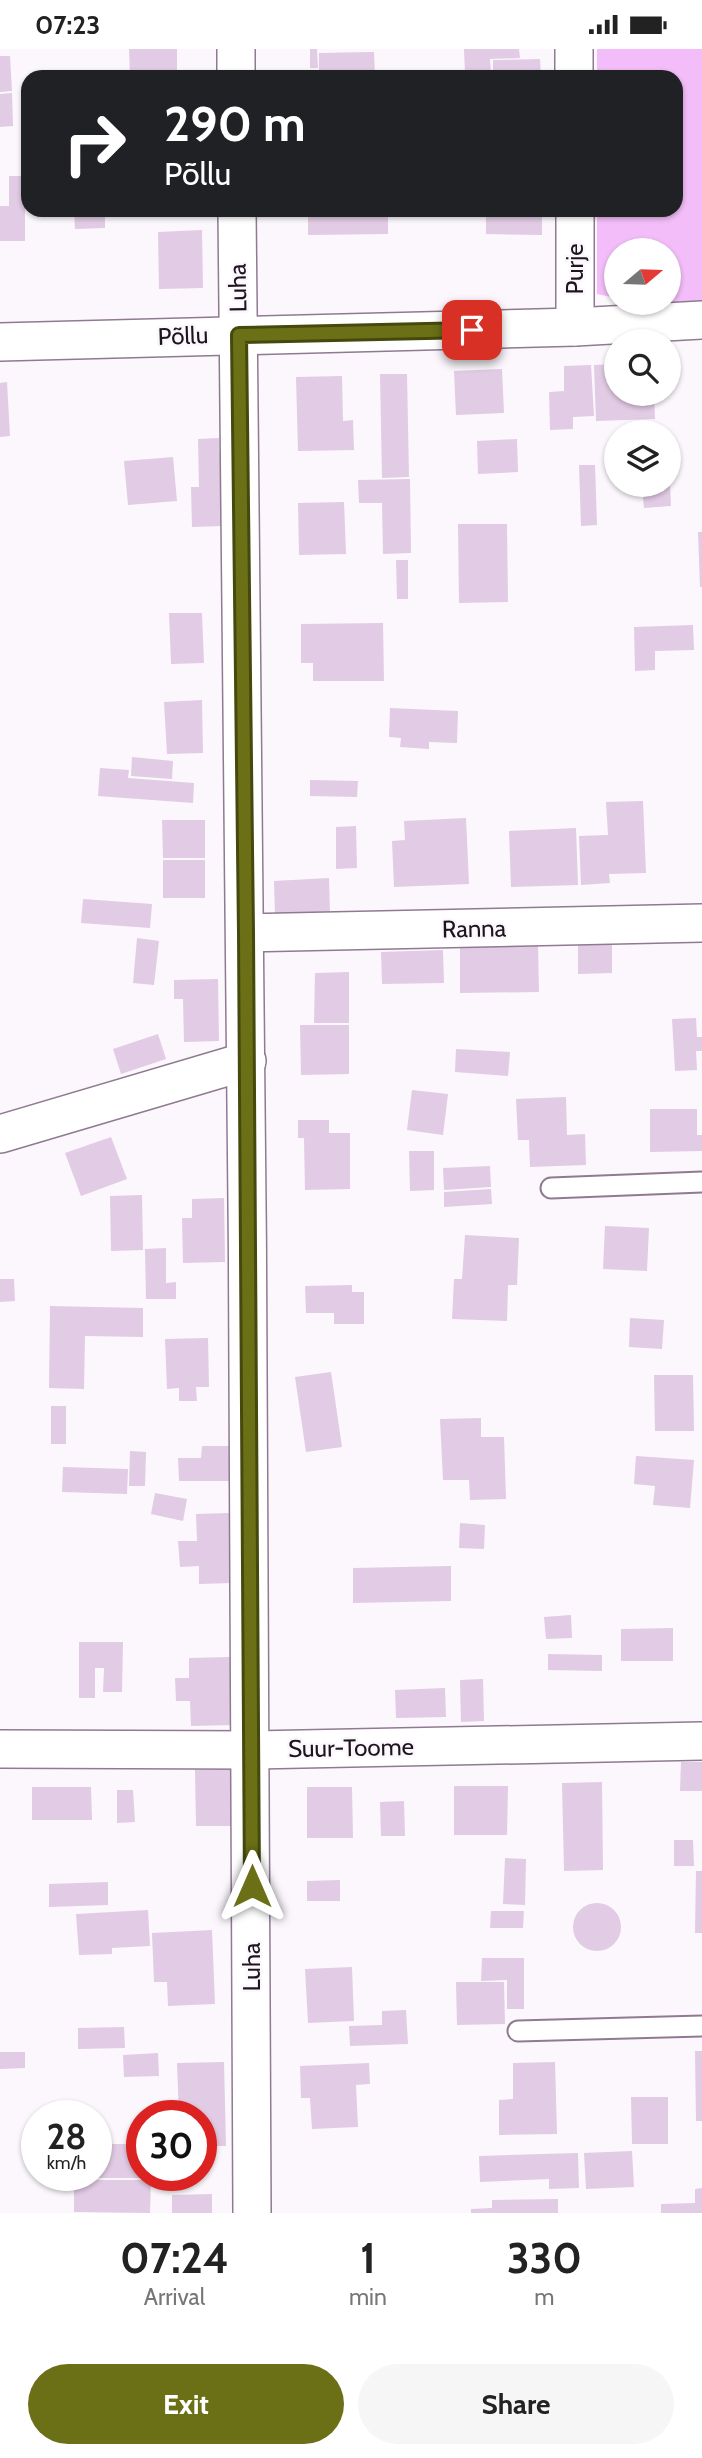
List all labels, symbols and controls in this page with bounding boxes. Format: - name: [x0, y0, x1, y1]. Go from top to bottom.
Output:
- text: 07:23: [35, 9, 100, 41]
- text: 290 m: [164, 94, 306, 153]
- icon: right: [49, 98, 140, 189]
- text: Põllu: [164, 154, 231, 193]
- north arrow: [604, 238, 681, 315]
- map controls: [604, 238, 681, 497]
- street label: Purje: [560, 243, 589, 295]
- street label: Luha: [223, 263, 252, 313]
- pin: [442, 300, 502, 360]
- icon: arrive: [453, 311, 491, 349]
- street label: Põllu: [157, 320, 209, 351]
- button: search: [604, 329, 681, 406]
- button: layers: [604, 420, 681, 497]
- street label: Ranna: [442, 913, 507, 944]
- street label: Suur-Toome: [288, 1732, 414, 1763]
- position arrow: [215, 1849, 289, 1923]
- street label: Luha: [237, 1942, 266, 1991]
- speed limit sign: 30: [126, 2100, 217, 2191]
- text: 28: [47, 2115, 86, 2158]
- text: km/h: [47, 2152, 86, 2174]
- text: 07:24: [120, 2232, 229, 2284]
- text: 1: [360, 2232, 376, 2284]
- text: 330: [507, 2232, 582, 2284]
- text: Arrival: [144, 2283, 205, 2311]
- text: min: [349, 2283, 387, 2311]
- text: m: [534, 2283, 554, 2311]
- button: Exit: [28, 2364, 344, 2444]
- button: Share: [358, 2364, 674, 2444]

